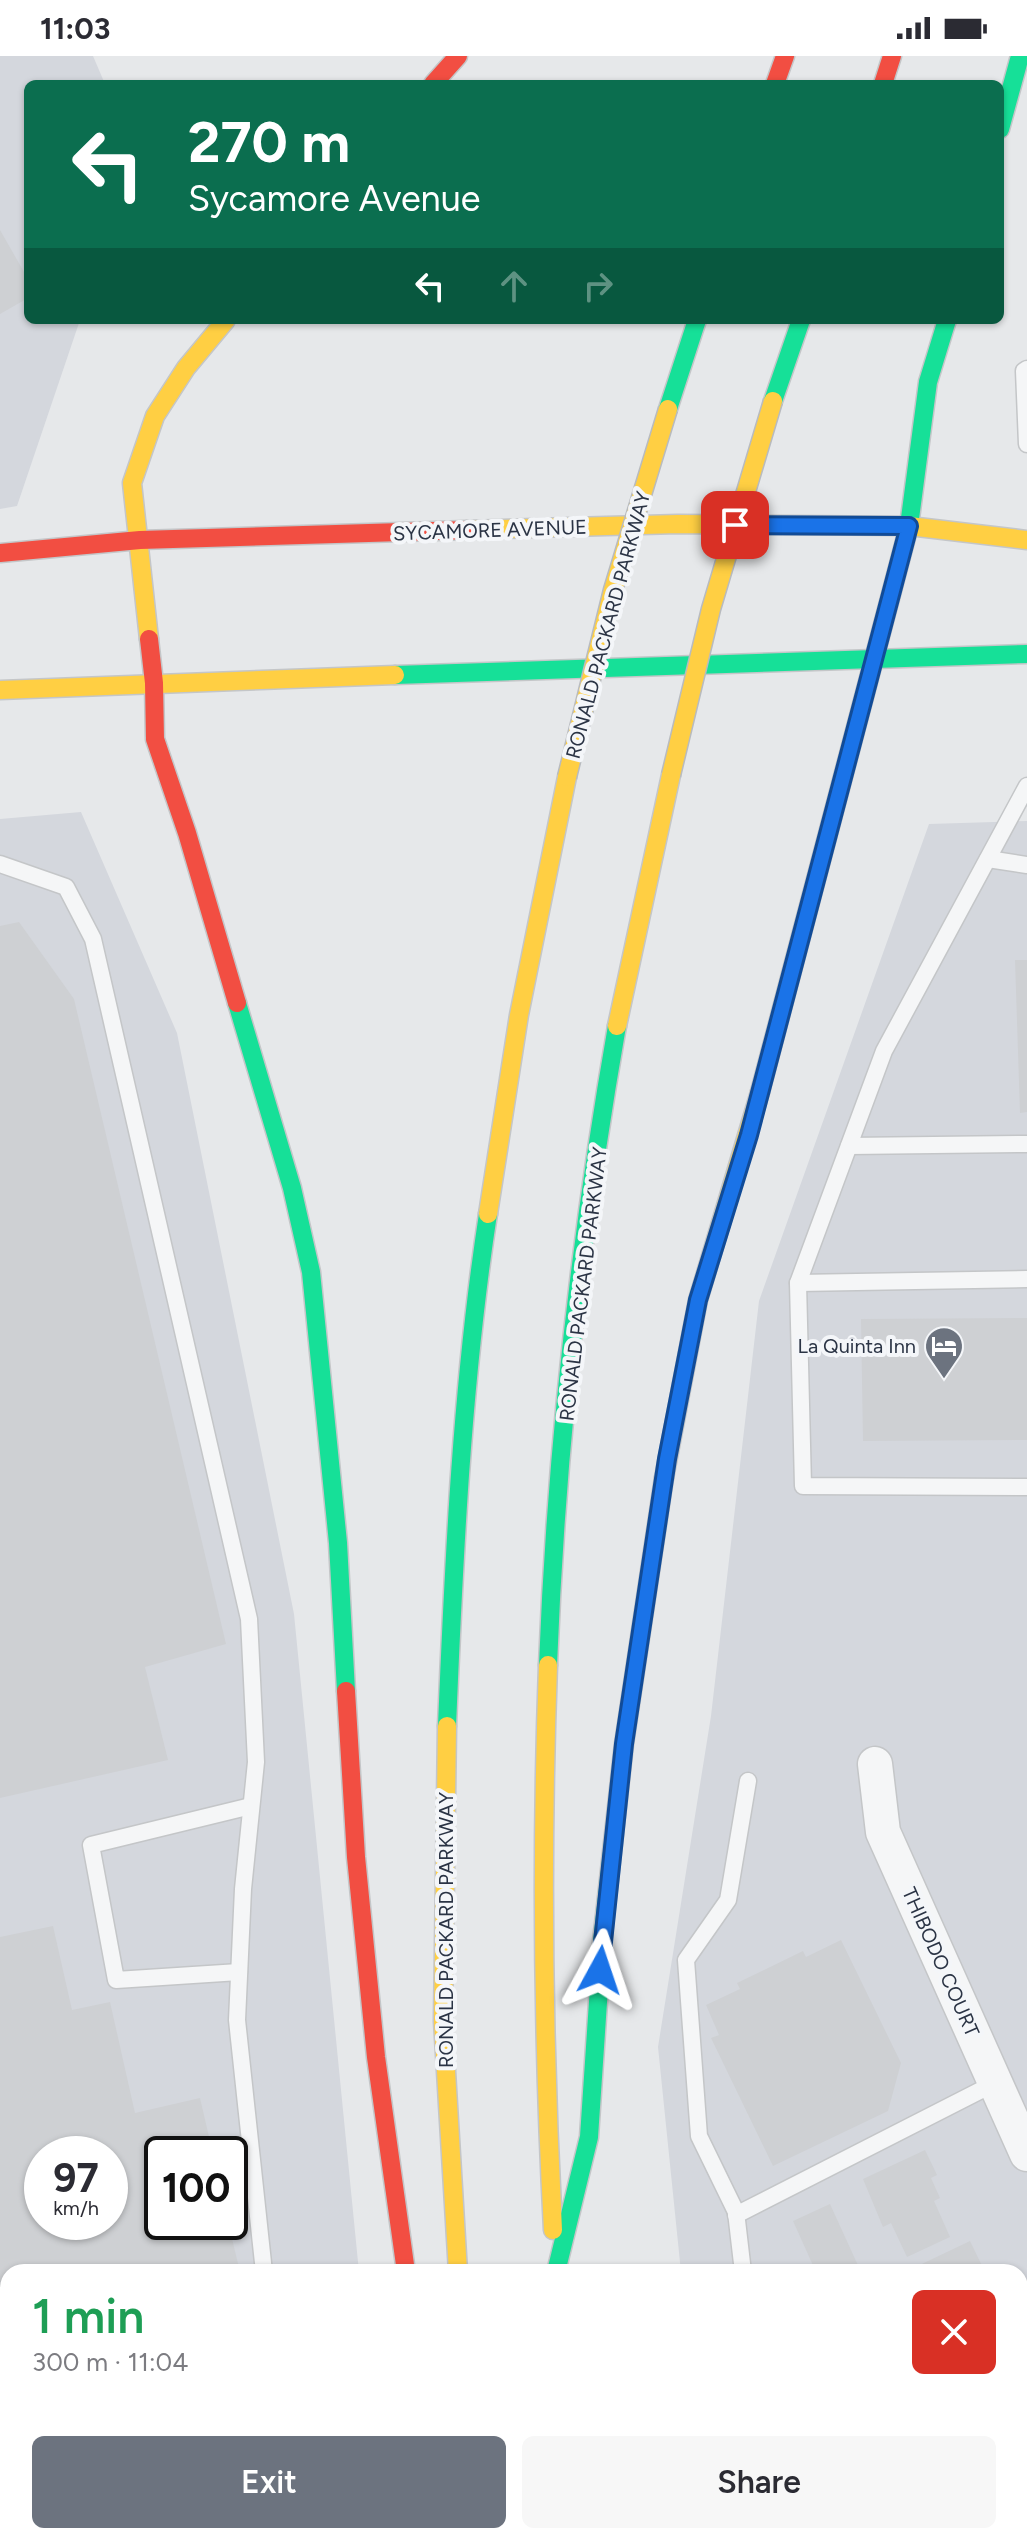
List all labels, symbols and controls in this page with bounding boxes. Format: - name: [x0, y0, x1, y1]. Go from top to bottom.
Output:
- text: 11:03: [40, 10, 110, 47]
- text: 270 m: [188, 109, 350, 176]
- icon: left: [56, 112, 160, 216]
- text: Sycamore Avenue: [188, 177, 480, 220]
- icon: left: [408, 264, 452, 308]
- icon: ahead: [492, 264, 536, 308]
- icon: right: [576, 264, 620, 308]
- street label: RONALD PACKARD PARKWAY: [561, 489, 655, 761]
- pin: [701, 491, 769, 559]
- icon: arrive: [713, 503, 757, 547]
- street label: SYCAMORE AVENUE: [393, 515, 587, 545]
- street label: RONALD PACKARD PARKWAY: [554, 1146, 612, 1422]
- hotel icon: La Quinta Inn: [923, 1325, 965, 1380]
- place label: La Quinta Inn: [798, 1334, 916, 1358]
- street label: RONALD PACKARD PARKWAY: [434, 1792, 458, 2068]
- street label: THIBODO COURT: [897, 1884, 985, 2040]
- position arrow: [558, 1928, 642, 2012]
- speed limit sign: 100: [144, 2136, 248, 2240]
- text: 97: [53, 2154, 99, 2202]
- text: km/h: [53, 2196, 99, 2220]
- text: 1 min: [32, 2287, 144, 2345]
- button: close: [912, 2290, 996, 2374]
- text: 300 m · 11:04: [32, 2346, 188, 2378]
- button: Exit: [32, 2436, 506, 2528]
- button: Share: [522, 2436, 996, 2528]

